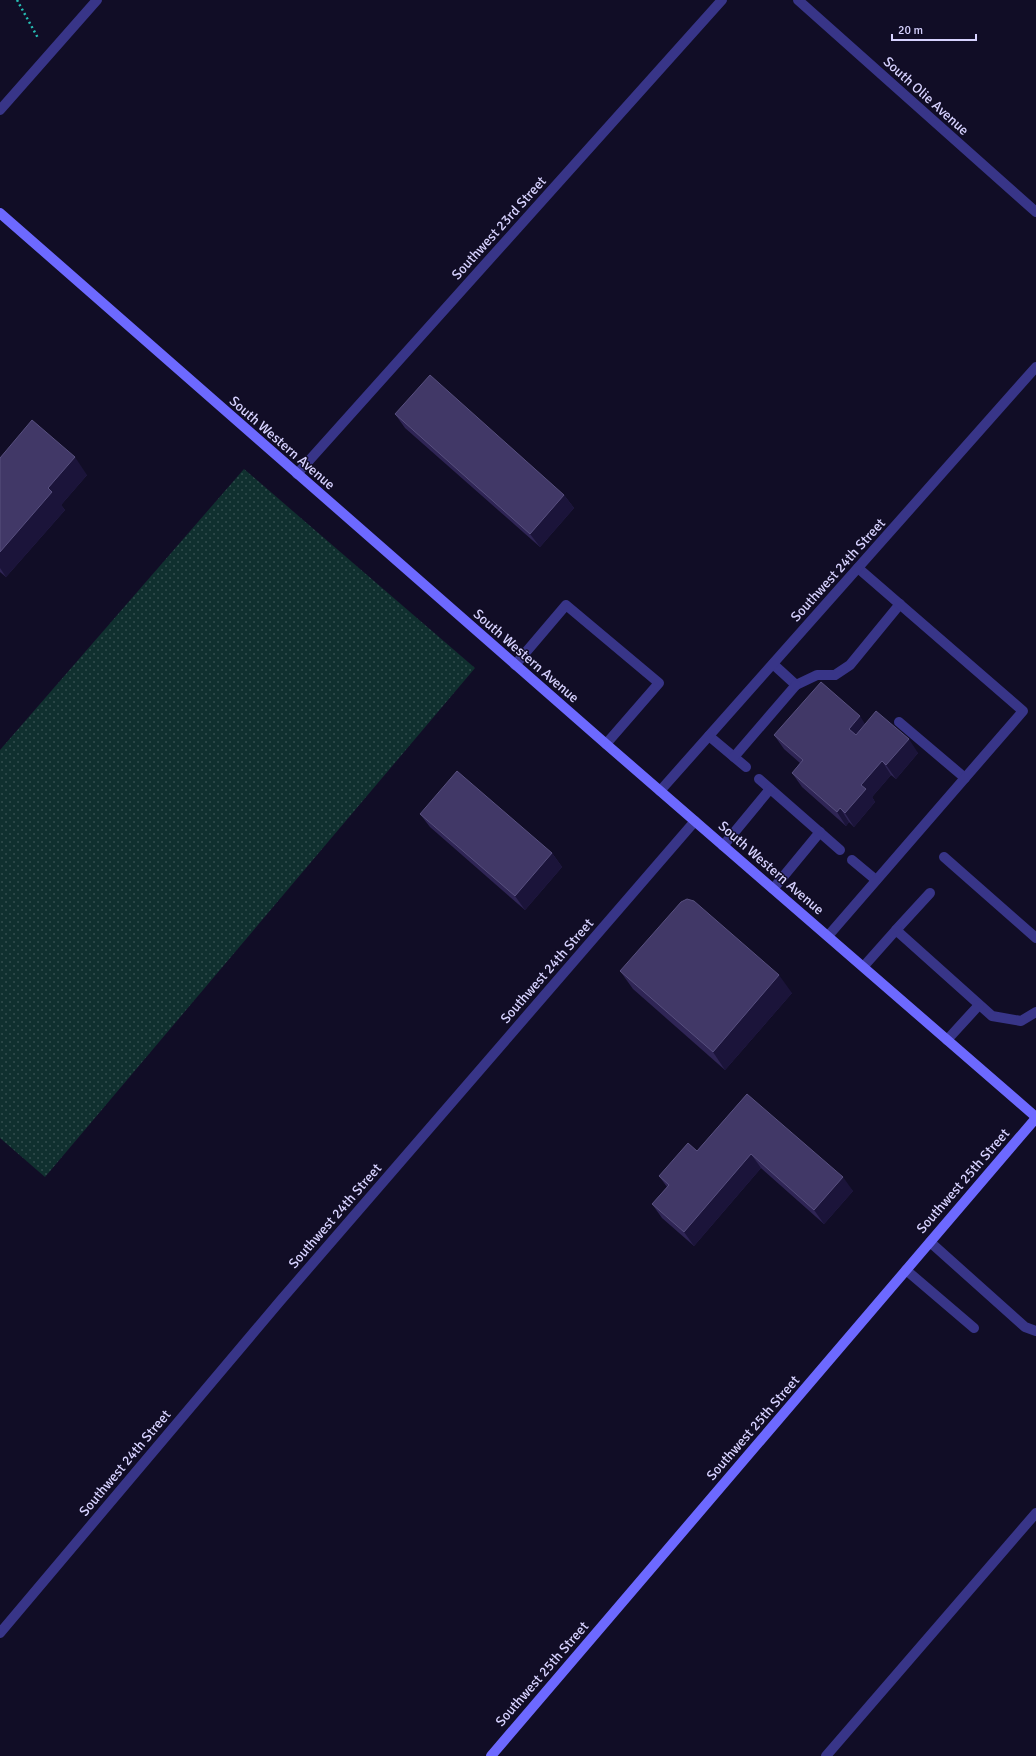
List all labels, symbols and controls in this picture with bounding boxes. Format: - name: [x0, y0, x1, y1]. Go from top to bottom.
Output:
- scale bar: [892, 16, 976, 42]
- text: 20 m: [898, 23, 923, 38]
- street label: South Olie Avenue: [880, 53, 972, 139]
- street label: Southwest 23rd Street: [448, 173, 550, 283]
- street label: South Western Avenue: [226, 393, 338, 493]
- street label: Southwest 24th Street: [787, 515, 889, 625]
- street label: South Western Avenue: [470, 606, 582, 706]
- street label: South Western Avenue: [715, 818, 827, 918]
- street label: Southwest 24th Street: [497, 915, 597, 1027]
- street label: Southwest 25th Street: [913, 1125, 1013, 1237]
- street label: Southwest 24th Street: [285, 1160, 385, 1272]
- street label: Southwest 25th Street: [703, 1372, 803, 1484]
- street label: Southwest 24th Street: [76, 1406, 174, 1520]
- street label: Southwest 25th Street: [492, 1618, 592, 1730]

